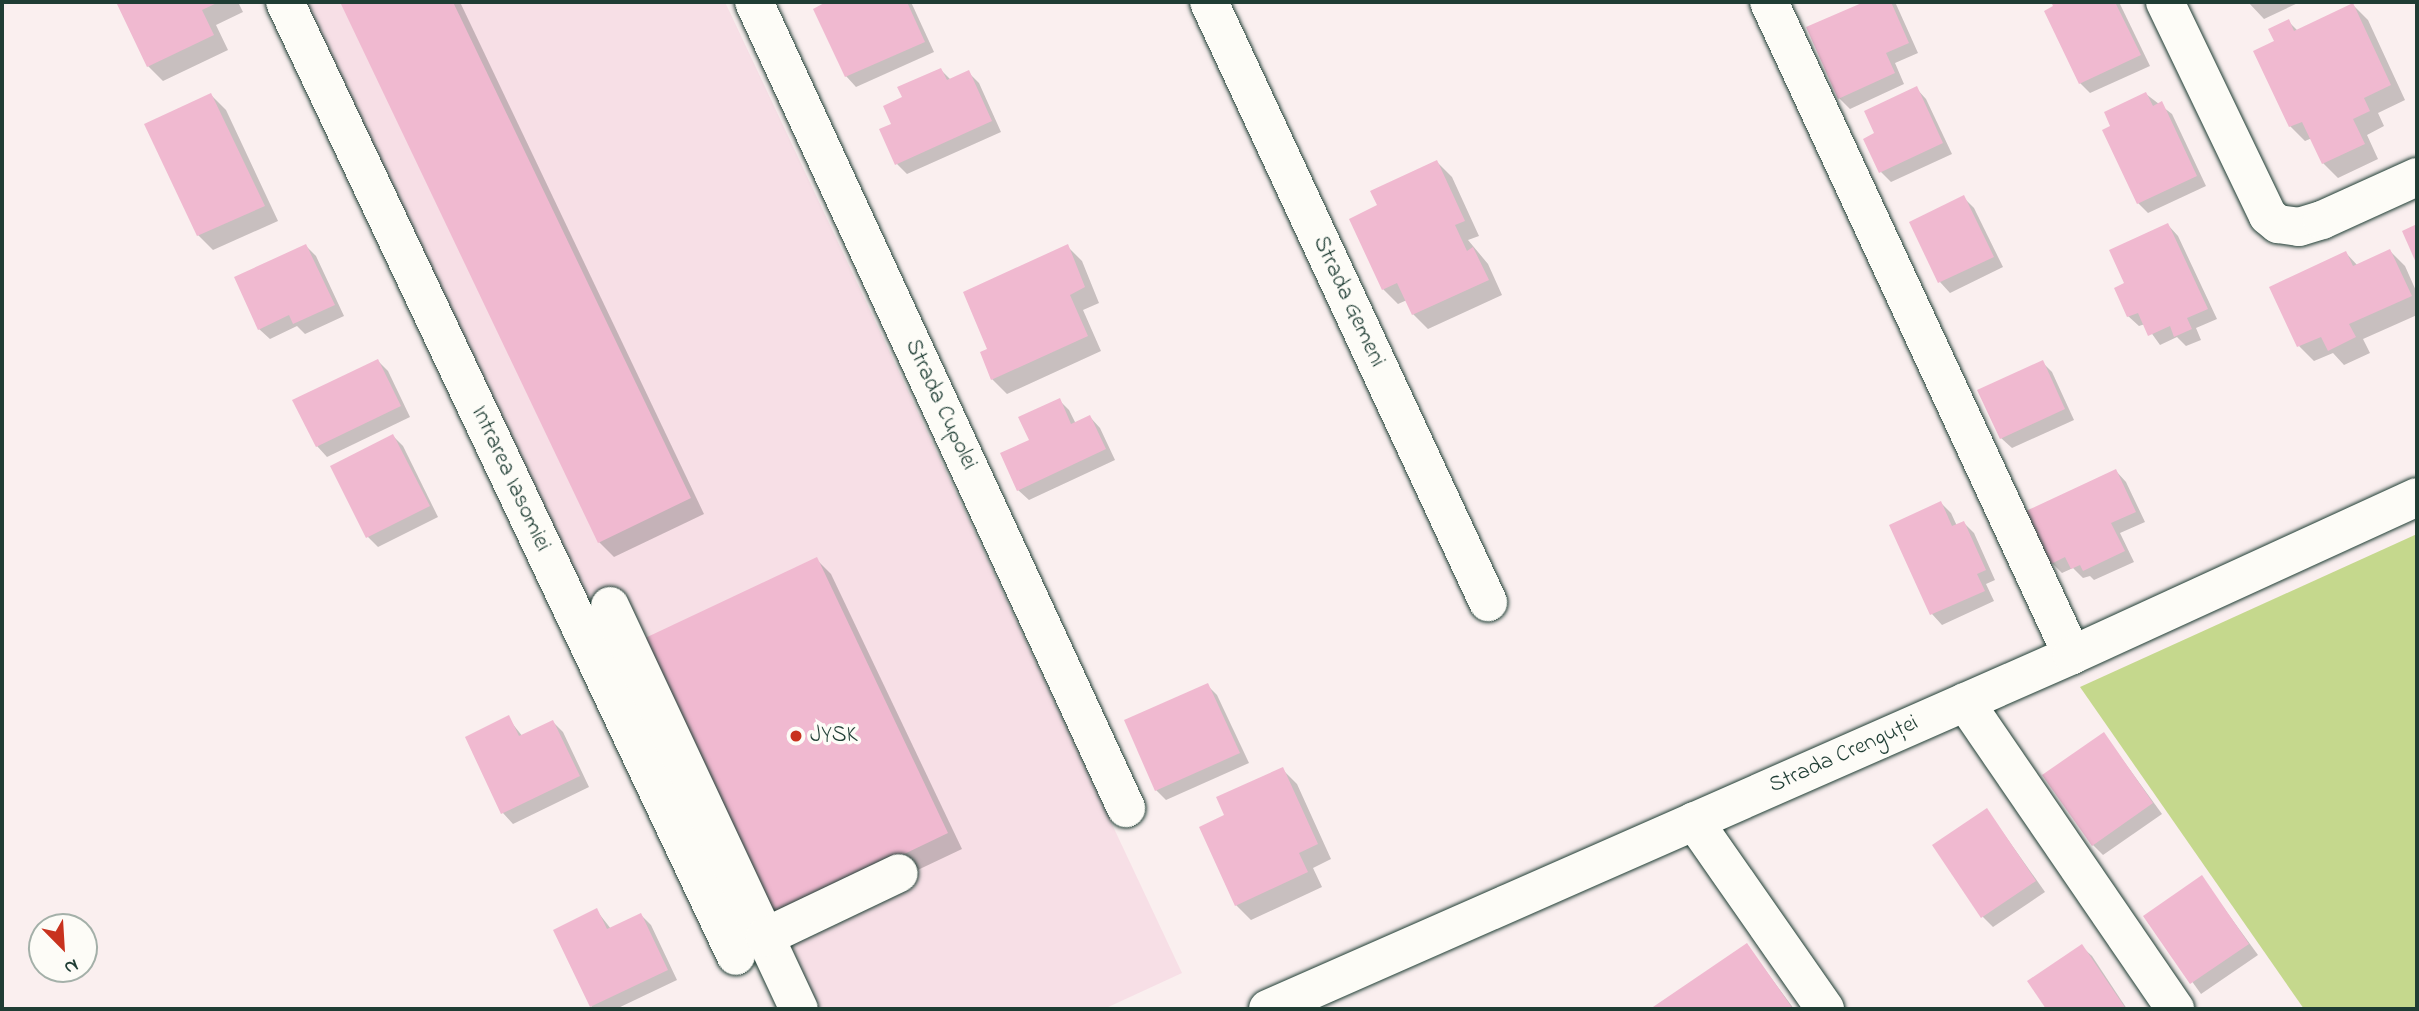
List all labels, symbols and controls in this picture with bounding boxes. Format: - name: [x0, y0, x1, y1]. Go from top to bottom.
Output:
- street label: Strada Gemeni: [1306, 232, 1390, 372]
- street label: Strada Cupolei: [898, 335, 982, 475]
- street label: Intrarea Iasomiei: [464, 402, 556, 556]
- street label: Strada Crenguței: [1765, 710, 1923, 800]
- place label: JYSK: [810, 722, 858, 750]
- marker: JYSK: [788, 728, 804, 744]
- north arrow: [28, 913, 98, 983]
- text: N: [60, 951, 82, 981]

